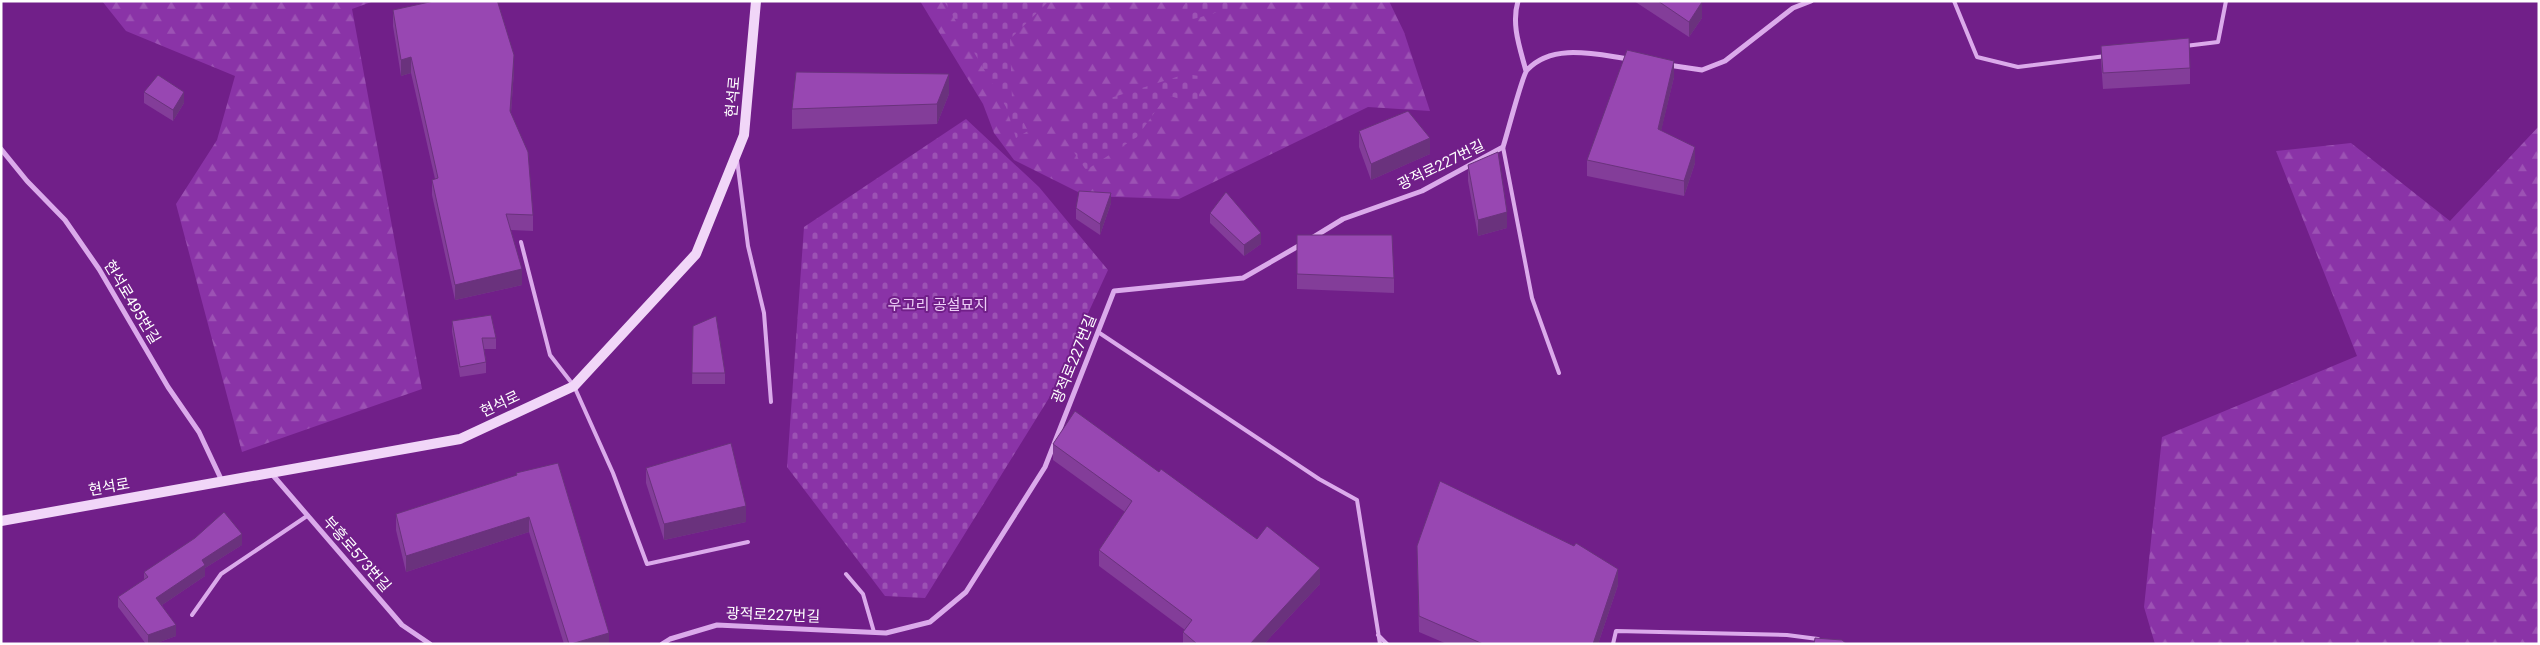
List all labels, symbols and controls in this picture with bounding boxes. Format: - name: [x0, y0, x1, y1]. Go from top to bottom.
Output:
- street label: 현석로: [722, 76, 744, 118]
- street label: 광적로227번길: [1395, 136, 1487, 194]
- street label: 현석로495번길: [100, 257, 164, 347]
- park label: 우고리 공설묘지: [888, 296, 988, 314]
- street label: 광적로227번길: [1048, 312, 1100, 406]
- street label: 현석로: [477, 387, 523, 421]
- street label: 현석로: [87, 475, 131, 499]
- street label: 부흥로573번길: [319, 513, 395, 595]
- street label: 광적로227번길: [726, 604, 820, 626]

